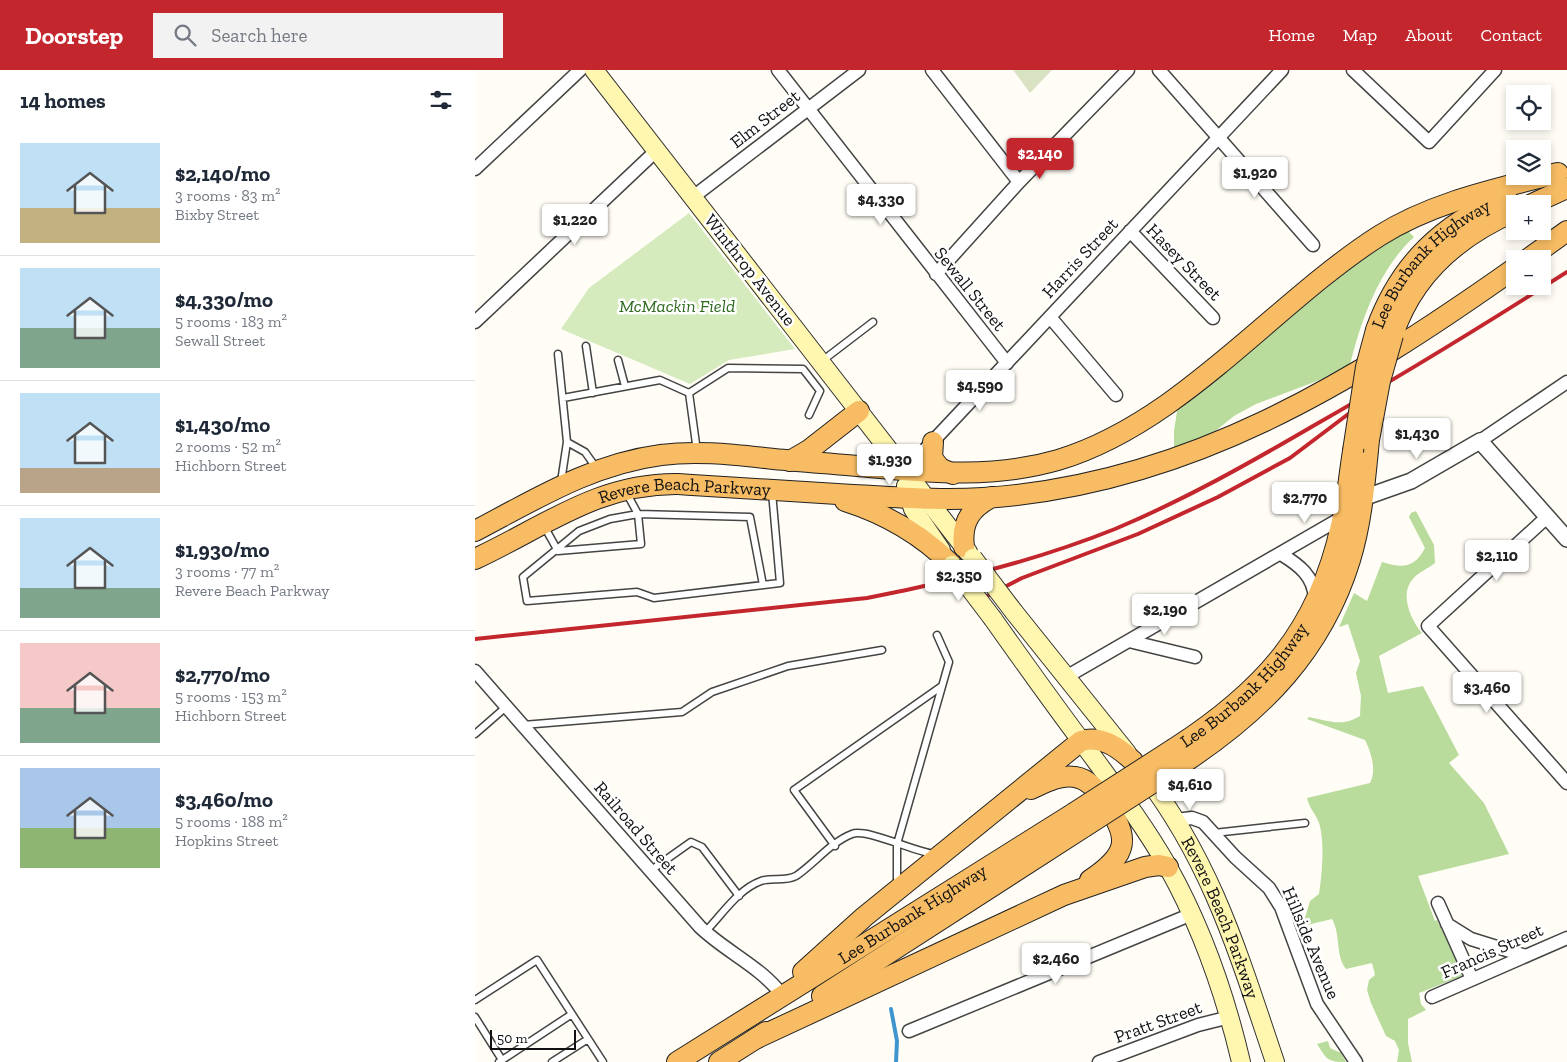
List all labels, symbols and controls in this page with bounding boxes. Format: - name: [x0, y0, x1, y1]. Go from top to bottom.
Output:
- search box: [153, 13, 503, 58]
- text: Doorstep: [25, 21, 123, 50]
- icon: search: [171, 21, 199, 49]
- text: Search here: [211, 24, 308, 47]
- text: Home: [1268, 24, 1315, 46]
- text: Map: [1343, 24, 1377, 46]
- text: About: [1405, 24, 1452, 46]
- text: Contact: [1480, 24, 1542, 46]
- street label: Elm Street: [726, 85, 805, 153]
- map controls: [1506, 85, 1551, 295]
- button: locate: [1506, 85, 1551, 130]
- icon: filters: [427, 86, 455, 114]
- text: 14 homes: [20, 88, 106, 113]
- pin: $2,140: [999, 138, 1081, 180]
- button: layers: [1506, 140, 1551, 185]
- text: $2,140: [1018, 144, 1062, 163]
- pin: $1,920: [1214, 156, 1296, 199]
- text: $2,140/mo: [175, 161, 270, 186]
- icon: home: [60, 163, 120, 223]
- text: $1,920: [1233, 163, 1277, 182]
- pin: $4,330: [840, 184, 922, 226]
- text: 3 rooms · 83 m²: [175, 186, 281, 205]
- text: $4,330: [858, 190, 904, 209]
- street label: Lee Burbank Highway: [1367, 194, 1495, 332]
- button: +: [1506, 195, 1551, 240]
- pin: $1,220: [534, 204, 616, 246]
- text: Bixby Street: [175, 205, 259, 224]
- text: $1,220: [553, 210, 597, 229]
- street label: Winthrop Avenue: [700, 210, 800, 330]
- street label: Harris Street: [1037, 213, 1123, 303]
- street label: Hasey Street: [1142, 219, 1226, 305]
- street label: Sewall Street: [930, 243, 1011, 336]
- button: −: [1506, 250, 1551, 295]
- text: $4,330/mo: [175, 287, 273, 312]
- icon: home: [60, 288, 120, 348]
- park label: McMackin Field: [619, 295, 735, 317]
- text: 5 rooms · 183 m²: [175, 312, 287, 331]
- text: Sewall Street: [175, 331, 265, 350]
- pin: $4,590: [939, 370, 1021, 412]
- text: $4,590: [957, 376, 1003, 395]
- text: $1,430/mo: [175, 412, 270, 437]
- icon: home: [60, 413, 120, 473]
- pin: $1,430: [1376, 418, 1458, 460]
- text: $1,430: [1395, 424, 1439, 443]
- text: 2 rooms · 52 m²: [175, 437, 281, 456]
- pin: $1,930: [849, 444, 931, 486]
- text: $1,930: [868, 450, 912, 469]
- text: Hichborn Street: [175, 456, 286, 475]
- street label: Revere Beach Parkway: [595, 473, 772, 508]
- pin: $2,770: [1264, 482, 1346, 524]
- text: $2,770: [1283, 488, 1327, 507]
- text: $1,930/mo: [175, 537, 269, 562]
- icon: home: [60, 538, 120, 598]
- pin: $2,110: [1456, 540, 1538, 582]
- text: $2,110: [1476, 546, 1518, 565]
- pin: $2,350: [918, 560, 1000, 602]
- text: 3 rooms · 77 m²: [175, 562, 279, 581]
- text: $2,350: [936, 566, 982, 585]
- text: Revere Beach Parkway: [175, 581, 330, 600]
- pin: $2,190: [1124, 594, 1206, 636]
- text: $2,190: [1143, 600, 1187, 619]
- street label: Lee Burbank Highway: [1176, 618, 1313, 752]
- text: $2,770/mo: [175, 662, 270, 687]
- icon: home: [60, 663, 120, 723]
- pin: $3,460: [1446, 672, 1528, 714]
- text: $3,460: [1464, 678, 1510, 697]
- text: 5 rooms · 153 m²: [175, 687, 287, 706]
- text: Hichborn Street: [175, 706, 286, 725]
- pin: $4,610: [1149, 768, 1231, 811]
- text: $4,610: [1168, 775, 1212, 794]
- street label: Railroad Street: [589, 777, 683, 879]
- text: $3,460/mo: [175, 787, 273, 812]
- icon: home: [60, 788, 120, 848]
- text: 5 rooms · 188 m²: [175, 812, 288, 831]
- text: Hopkins Street: [175, 831, 279, 850]
- street label: Revere Beach Parkway: [1176, 833, 1264, 1002]
- street label: Lee Burbank Highway: [834, 859, 992, 969]
- street label: Hillside Avenue: [1277, 883, 1345, 1003]
- street label: Francis Street: [1438, 919, 1547, 983]
- pin: $2,460: [1015, 942, 1097, 985]
- text: $2,460: [1033, 949, 1079, 968]
- street label: Pratt Street: [1111, 996, 1205, 1048]
- scale bar: [490, 1027, 576, 1050]
- text: 50 m: [497, 1030, 528, 1047]

